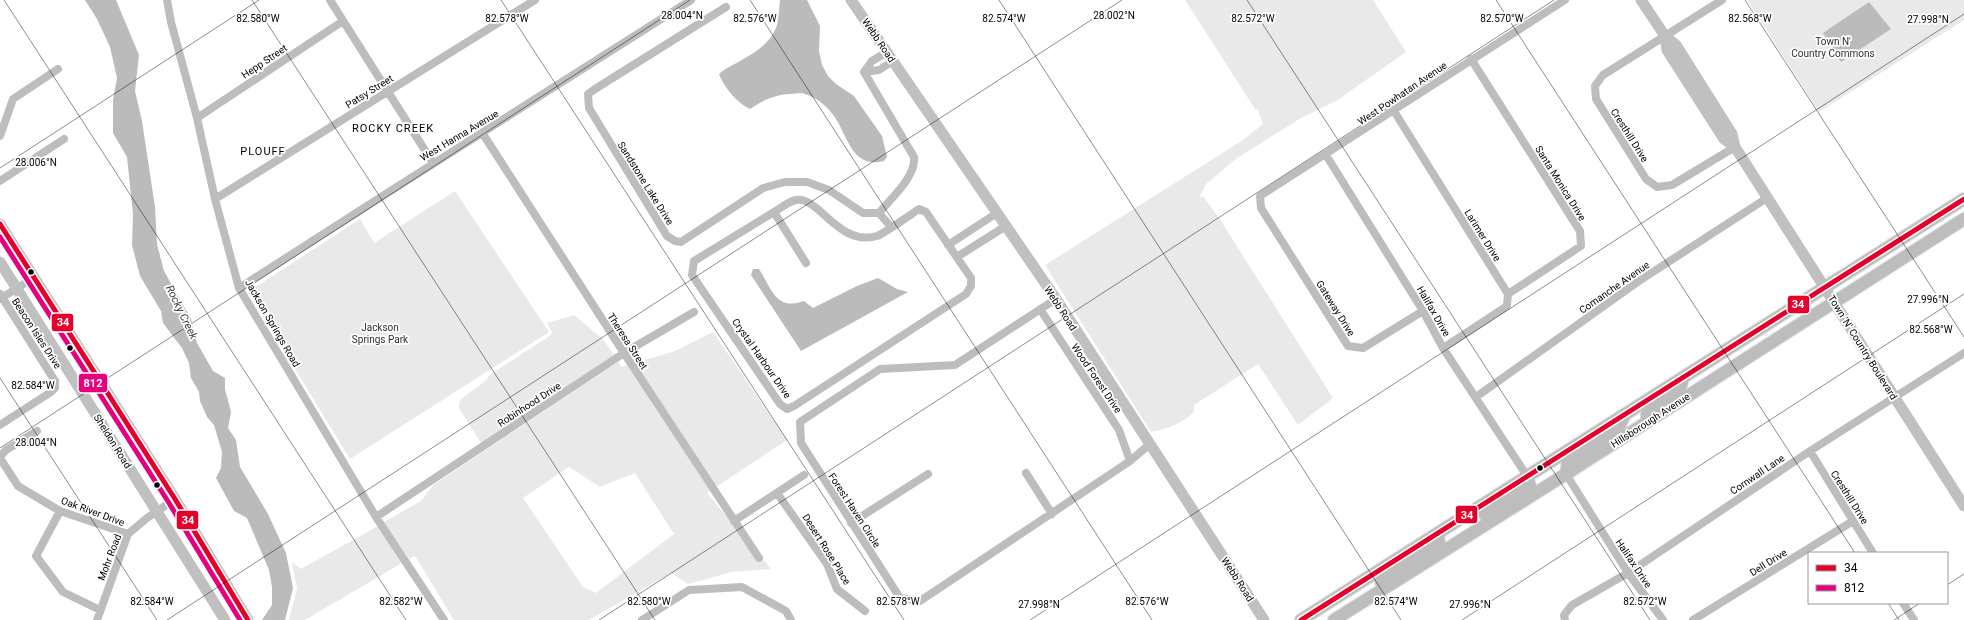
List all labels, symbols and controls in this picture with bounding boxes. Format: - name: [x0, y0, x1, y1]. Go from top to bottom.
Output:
- text: 28.004°N: [661, 10, 703, 21]
- text: 28.002°N: [1093, 10, 1135, 21]
- text: 82.580°W: [236, 13, 280, 24]
- text: 82.578°W: [485, 13, 529, 24]
- text: 82.576°W: [733, 13, 777, 24]
- text: 82.574°W: [982, 13, 1026, 24]
- text: 82.572°W: [1231, 13, 1275, 24]
- text: 82.570°W: [1480, 13, 1524, 24]
- text: 82.568°W: [1728, 13, 1772, 24]
- text: 27.998°N: [1907, 14, 1949, 25]
- street label: Webb Road: [860, 16, 897, 64]
- park label: Town N' Country Commons: [1791, 36, 1875, 59]
- street label: Hepp Street: [239, 42, 289, 81]
- street label: West Powhatan Avenue: [1356, 60, 1449, 127]
- street label: Patsy Street: [344, 73, 395, 110]
- street label: Cresthill Drive: [1609, 106, 1650, 164]
- street label: West Hanna Avenue: [418, 108, 500, 163]
- district label: ROCKY CREEK: [352, 122, 434, 135]
- street label: Sandstone Lake Drive: [615, 140, 676, 227]
- street label: Santa Monica Drive: [1533, 144, 1588, 223]
- district label: PLOUFF: [240, 145, 286, 158]
- text: 28.006°N: [15, 157, 57, 168]
- street label: Larimer Drive: [1462, 207, 1503, 263]
- street label: Comanche Avenue: [1577, 259, 1652, 316]
- unlabelled marker: [26, 267, 36, 277]
- street label: Jackson Springs Road: [243, 278, 302, 369]
- street label: Gateway Drive: [1314, 278, 1357, 338]
- water label: Rocky Creek: [163, 283, 200, 342]
- street label: Webb Road: [1042, 284, 1079, 333]
- street label: Halifax Drive: [1415, 284, 1452, 338]
- street label: Town 'N' Country Boulevard: [1826, 293, 1899, 402]
- text: 27.996°N: [1907, 294, 1949, 305]
- line badge: 34: [1787, 295, 1810, 314]
- street label: Beacon Isles Drive: [10, 296, 63, 371]
- text: 34: [1792, 298, 1805, 311]
- street label: Theresa Street: [605, 311, 650, 371]
- line badge: 34: [51, 313, 74, 332]
- text: 34: [57, 316, 70, 329]
- street label: Crystal Harbour Drive: [730, 316, 793, 400]
- park label: Jackson Springs Park: [352, 322, 409, 345]
- text: 82.568°W: [1909, 324, 1953, 335]
- street label: Wood Forest Drive: [1069, 341, 1124, 415]
- unlabelled marker: [65, 343, 75, 353]
- line badge: 812: [78, 373, 108, 393]
- text: 812: [84, 377, 102, 390]
- text: 82.584°W: [11, 380, 55, 391]
- street label: Robinhood Drive: [496, 380, 563, 429]
- street label: Hillsborough Avenue: [1609, 391, 1692, 450]
- street label: Sheldon Road: [92, 412, 134, 470]
- text: 28.004°N: [15, 437, 57, 448]
- street label: Cornwall Lane: [1728, 452, 1787, 497]
- unlabelled marker: [1535, 463, 1545, 473]
- street label: Cresthill Drive: [1829, 468, 1870, 526]
- street label: Forest Haven Circle: [826, 471, 883, 550]
- unlabelled marker: [152, 480, 162, 490]
- street label: Oak River Drive: [60, 495, 126, 528]
- line badge: 34: [1455, 505, 1478, 524]
- text: 34: [1461, 509, 1474, 522]
- line badge: 34: [176, 510, 199, 530]
- street label: Desert Rose Place: [800, 512, 853, 587]
- text: 34: [182, 514, 195, 527]
- street label: Mohr Road: [96, 532, 123, 582]
- street label: Halifax Drive: [1613, 537, 1654, 590]
- street label: Dell Drive: [1748, 547, 1789, 578]
- legend: [1808, 552, 1948, 604]
- street label: Webb Road: [1219, 555, 1256, 604]
- text: 34: [1844, 561, 1858, 575]
- text: 812: [1844, 581, 1864, 595]
- text: 82.584°W: [130, 596, 174, 607]
- text: 82.582°W: [379, 596, 423, 607]
- text: 82.580°W: [627, 596, 671, 607]
- text: 82.578°W: [876, 596, 920, 607]
- text: 82.576°W: [1125, 596, 1169, 607]
- text: 82.574°W: [1374, 596, 1418, 607]
- text: 82.572°W: [1623, 596, 1667, 607]
- text: 27.998°N: [1018, 599, 1060, 610]
- text: 27.996°N: [1449, 599, 1491, 610]

